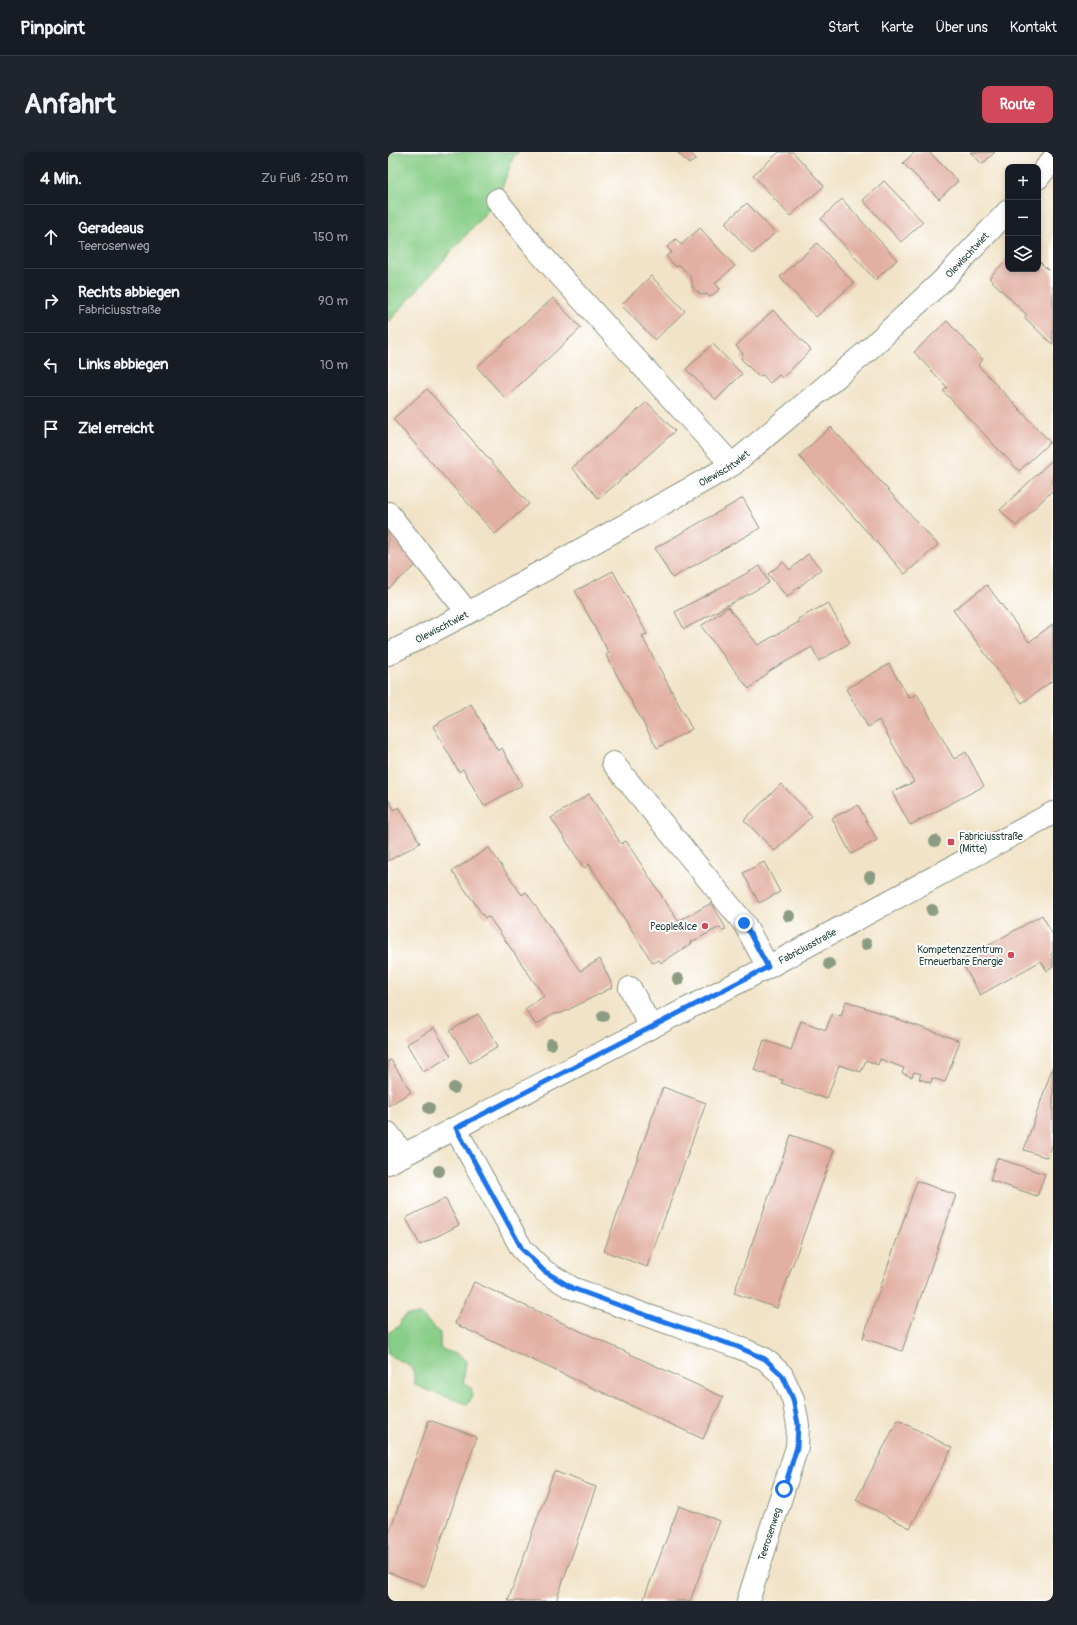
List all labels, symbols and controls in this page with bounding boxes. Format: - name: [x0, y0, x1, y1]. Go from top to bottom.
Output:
- text: Pinpoint: [20, 16, 85, 40]
- text: Start: [828, 19, 859, 36]
- text: Karte: [881, 19, 913, 36]
- text: Über uns: [935, 19, 988, 36]
- text: Kontakt: [1010, 19, 1057, 36]
- button: Route: [982, 86, 1053, 123]
- text: Anfahrt: [24, 87, 116, 122]
- map controls: [1005, 164, 1041, 272]
- button: +: [1005, 164, 1041, 200]
- text: 4 Min.: [40, 168, 82, 189]
- text: Zu Fuß · 250 m: [261, 170, 348, 186]
- button: −: [1005, 200, 1041, 236]
- text: Geradeaus: [78, 219, 144, 238]
- icon: ahead: [40, 226, 62, 248]
- text: 150 m: [313, 229, 348, 245]
- street label: Olewischtwiet: [943, 229, 992, 281]
- button: layers: [1005, 236, 1041, 272]
- text: Teerosenweg: [78, 238, 150, 254]
- text: Rechts abbiegen: [78, 283, 180, 302]
- icon: right: [40, 290, 62, 312]
- text: 90 m: [318, 293, 348, 309]
- text: Fabriciusstraße: [78, 302, 161, 318]
- icon: left: [40, 354, 62, 376]
- text: Links abbiegen: [78, 355, 169, 374]
- text: 10 m: [320, 357, 348, 373]
- icon: arrive: [40, 418, 62, 440]
- text: Ziel erreicht: [78, 419, 154, 438]
- street label: Olewischtwiet: [697, 447, 753, 489]
- street label: Olewischtwiet: [413, 609, 471, 646]
- place label: Fabriciusstraße (Mitte): [959, 831, 1023, 855]
- marker: Fabriciusstraße (Mitte): [946, 837, 956, 847]
- route end: [735, 914, 753, 932]
- place label: People&Ice: [650, 921, 697, 933]
- marker: People&Ice: [700, 921, 710, 931]
- street label: Fabriciusstraße: [777, 926, 839, 967]
- place label: Kompetenzzentrum Erneuerbare Energie: [917, 944, 1003, 968]
- marker: Kompetenzzentrum Erneuerbare Energie: [1006, 950, 1016, 960]
- route start: [775, 1480, 793, 1498]
- street label: Teerosenweg: [756, 1506, 784, 1562]

